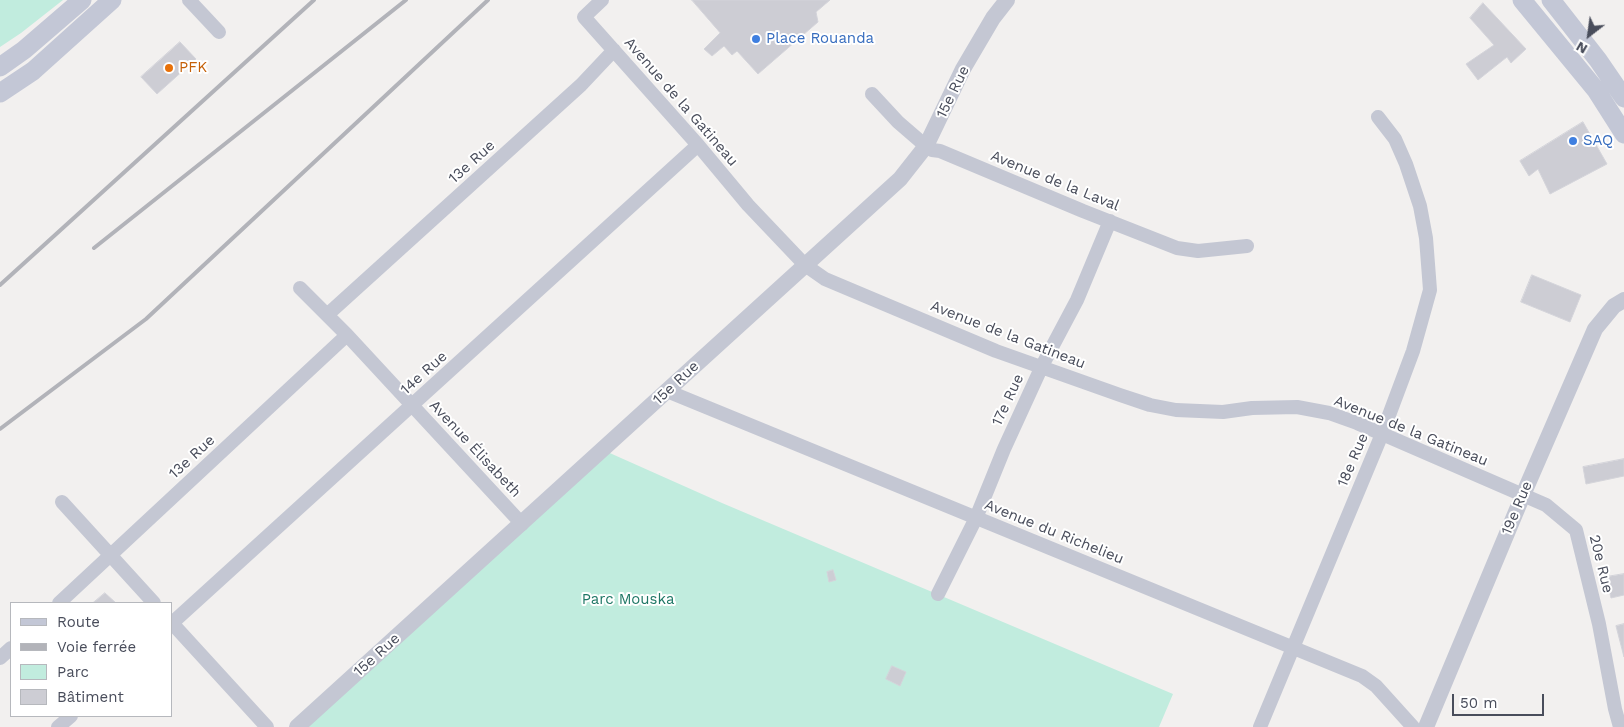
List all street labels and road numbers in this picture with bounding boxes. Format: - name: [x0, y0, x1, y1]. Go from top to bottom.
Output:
- street label: Avenue de la Gatineau: [620, 34, 742, 170]
- street label: 15e Rue: [933, 63, 973, 121]
- street label: 13e Rue: [445, 137, 499, 187]
- street label: Avenue de la Laval: [988, 147, 1122, 215]
- street label: Avenue de la Gatineau: [928, 297, 1088, 373]
- street label: 14e Rue: [397, 347, 451, 399]
- street label: 15e Rue: [649, 357, 703, 409]
- street label: 17e Rue: [988, 371, 1028, 429]
- street label: Avenue de la Gatineau: [1331, 392, 1491, 470]
- street label: Avenue Élisabeth: [425, 397, 525, 501]
- street label: 18e Rue: [1334, 430, 1372, 490]
- street label: 13e Rue: [165, 431, 219, 483]
- street label: 19e Rue: [1498, 478, 1536, 538]
- street label: Avenue du Richelieu: [982, 496, 1126, 568]
- street label: 20e Rue: [1585, 533, 1617, 595]
- street label: 15e Rue: [350, 630, 404, 680]

